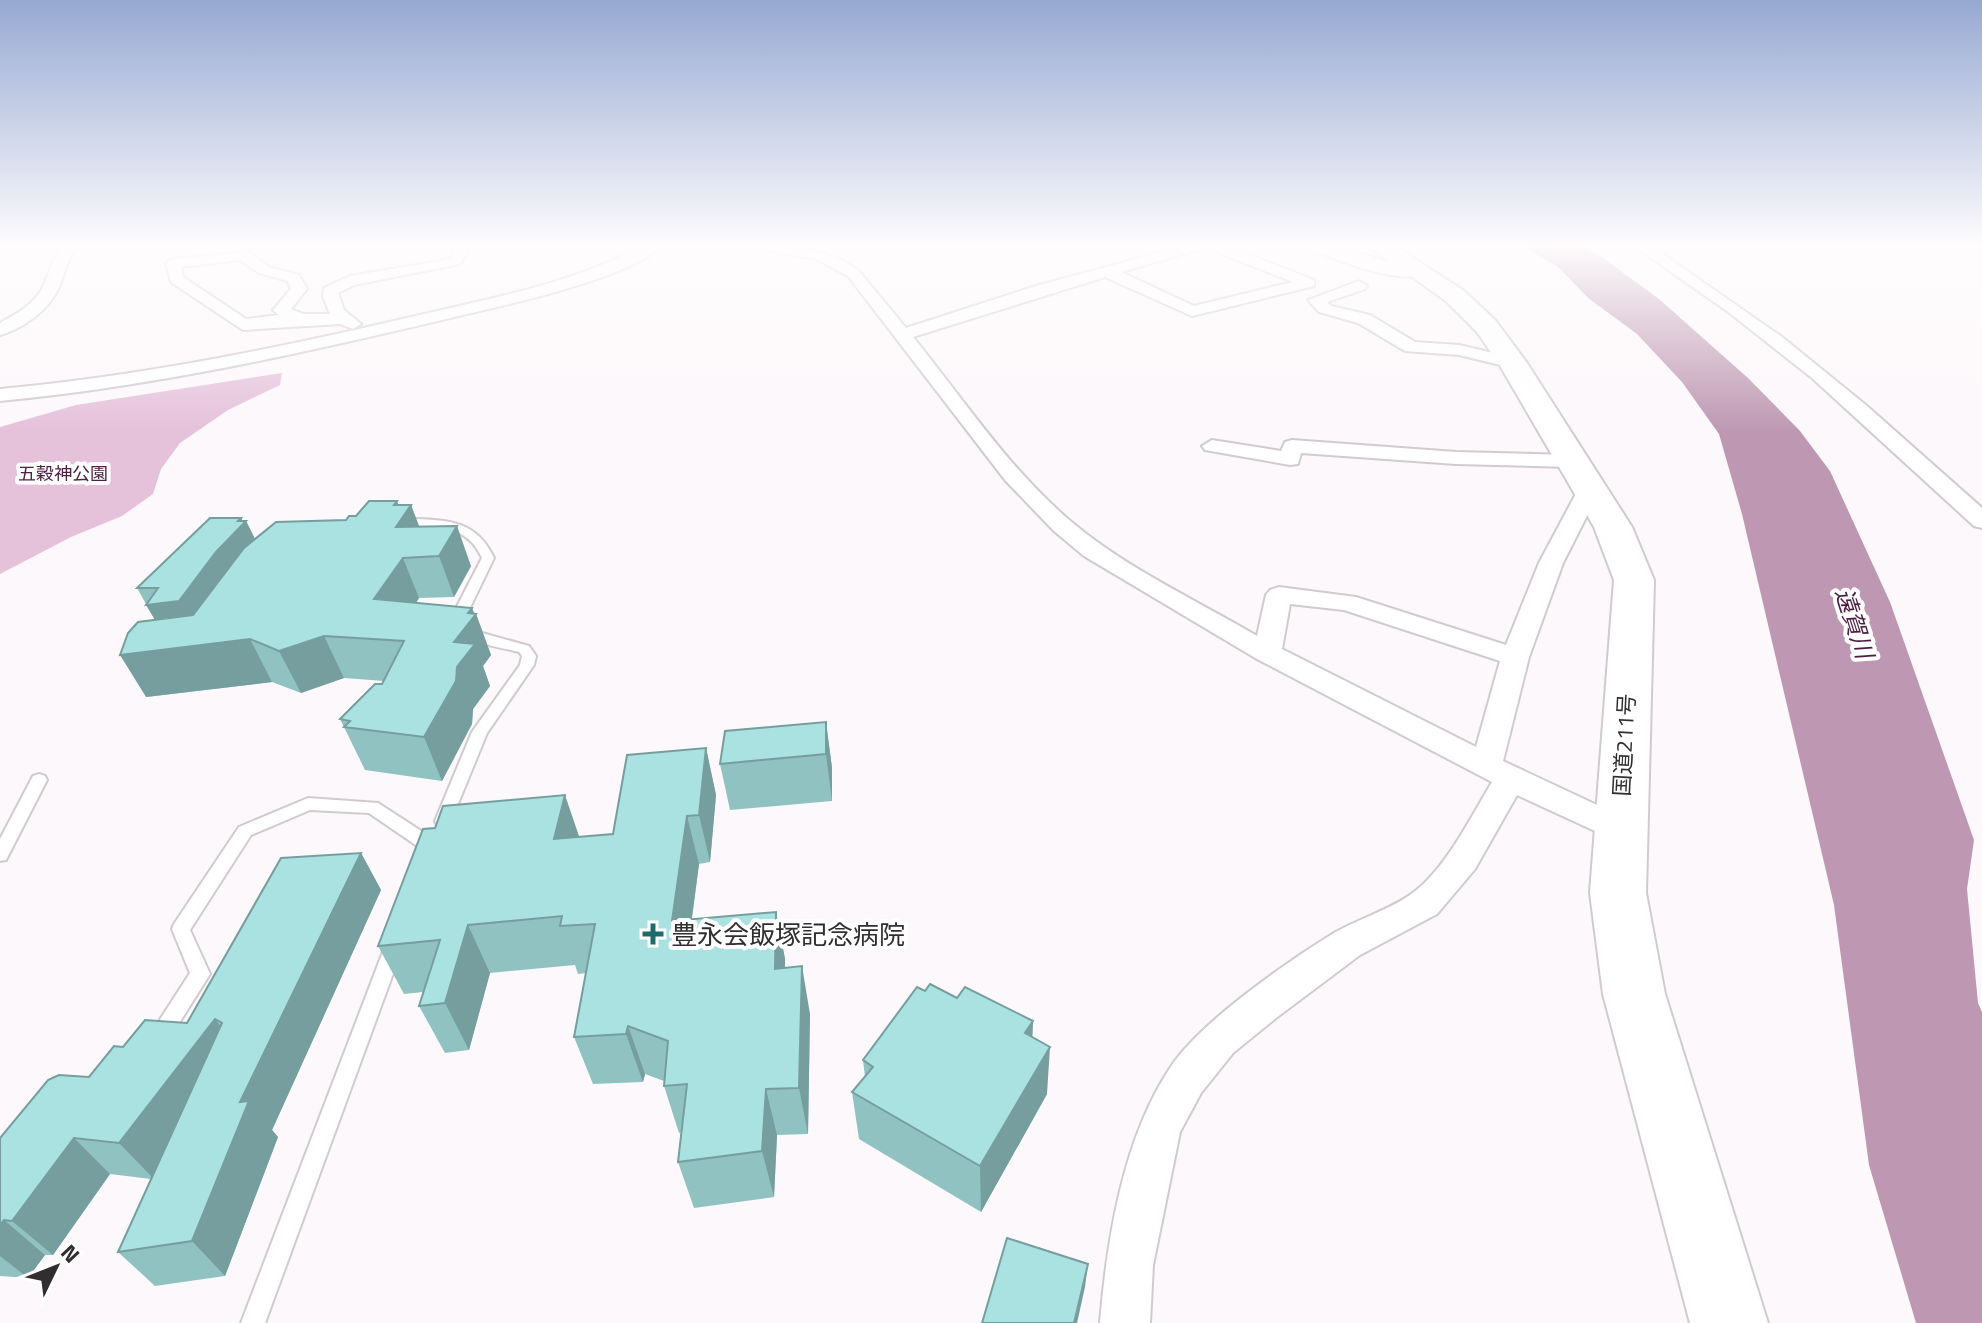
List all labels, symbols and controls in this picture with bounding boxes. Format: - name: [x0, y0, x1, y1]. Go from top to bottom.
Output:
- park label: 五穀神公園: [18, 460, 108, 487]
- water label: 遠賀川: [1827, 583, 1884, 666]
- street label: 国道211号: [1604, 693, 1644, 797]
- place label: 豊永会飯塚記念病院: [671, 915, 905, 954]
- marker: 豊永会飯塚記念病院: [642, 923, 664, 945]
- north arrow: [16, 1227, 96, 1307]
- text: N: [53, 1236, 88, 1271]

